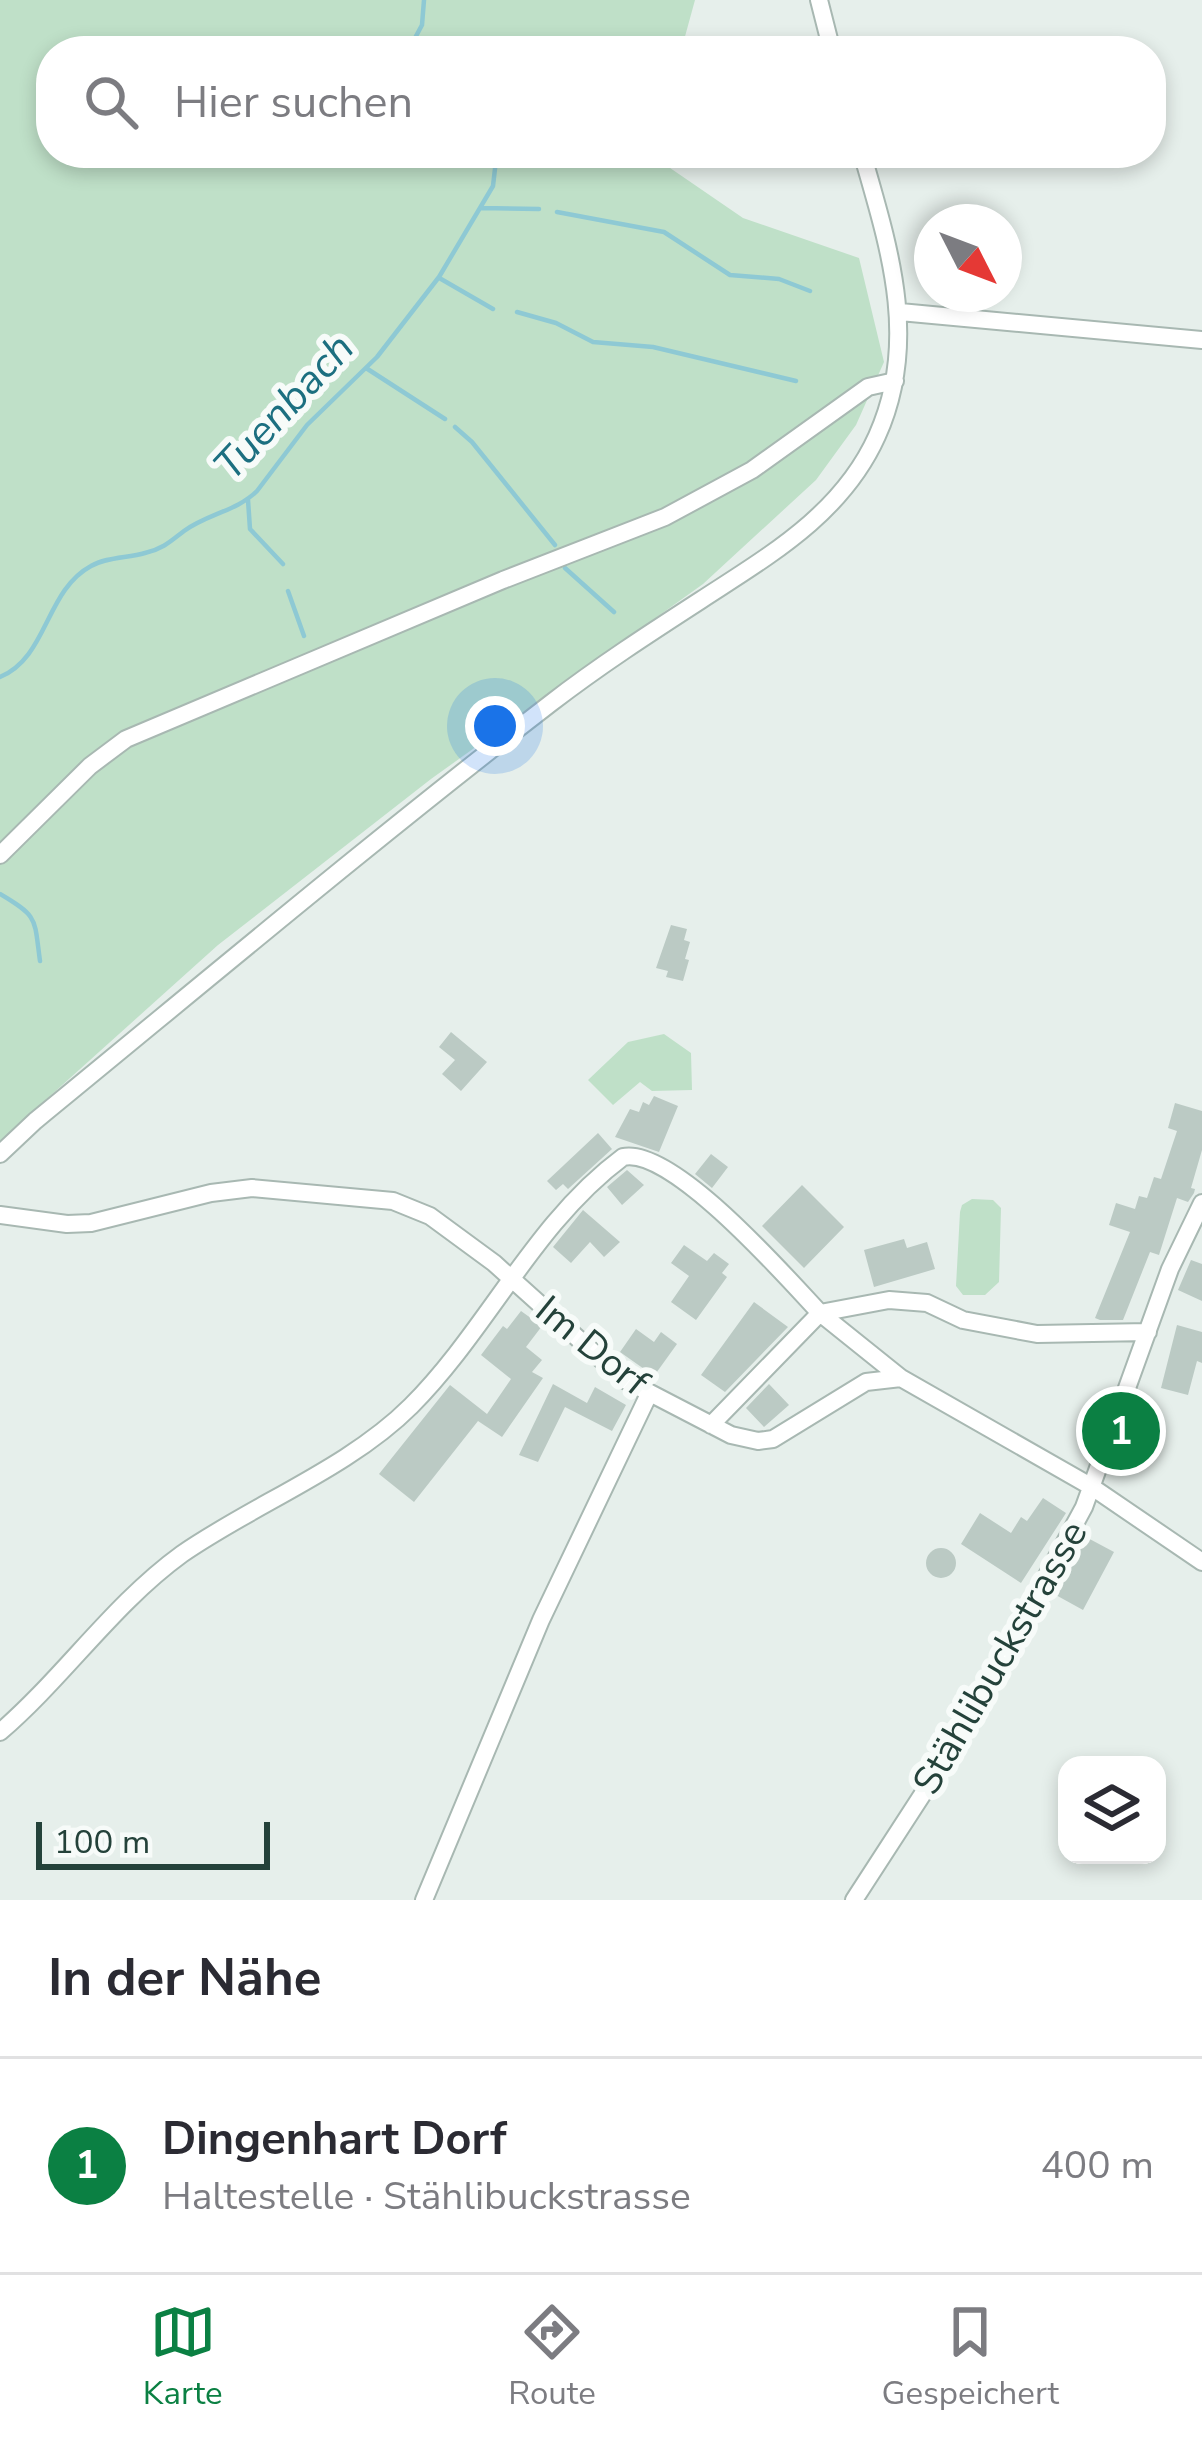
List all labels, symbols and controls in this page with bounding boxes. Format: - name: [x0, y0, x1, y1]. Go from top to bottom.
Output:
- search box: [36, 36, 1166, 168]
- icon: search: [78, 69, 144, 135]
- text: Hier suchen: [174, 72, 413, 133]
- north arrow: [914, 204, 1022, 312]
- water label: Tuenbach: [201, 321, 367, 493]
- your location: [465, 696, 525, 756]
- street label: Im Dorf: [524, 1284, 661, 1409]
- pin: 1: [1082, 1386, 1160, 1476]
- street label: Stählibuckstrasse: [900, 1511, 1100, 1804]
- map controls: [1058, 1756, 1166, 1864]
- button: layers: [1058, 1756, 1166, 1864]
- scale bar: [36, 1816, 270, 1869]
- text: 100 m: [54, 1820, 150, 1865]
- text: In der Nähe: [48, 1943, 321, 2013]
- text: Dingenhart Dorf: [162, 2109, 507, 2170]
- text: 1: [75, 2139, 99, 2192]
- text: 400 m: [1040, 2139, 1154, 2192]
- text: Haltestelle · Stählibuckstrasse: [162, 2170, 691, 2223]
- tab: Karte: [143, 2299, 223, 2416]
- tab: Route: [508, 2299, 596, 2416]
- tab: Gespeichert: [881, 2299, 1059, 2416]

